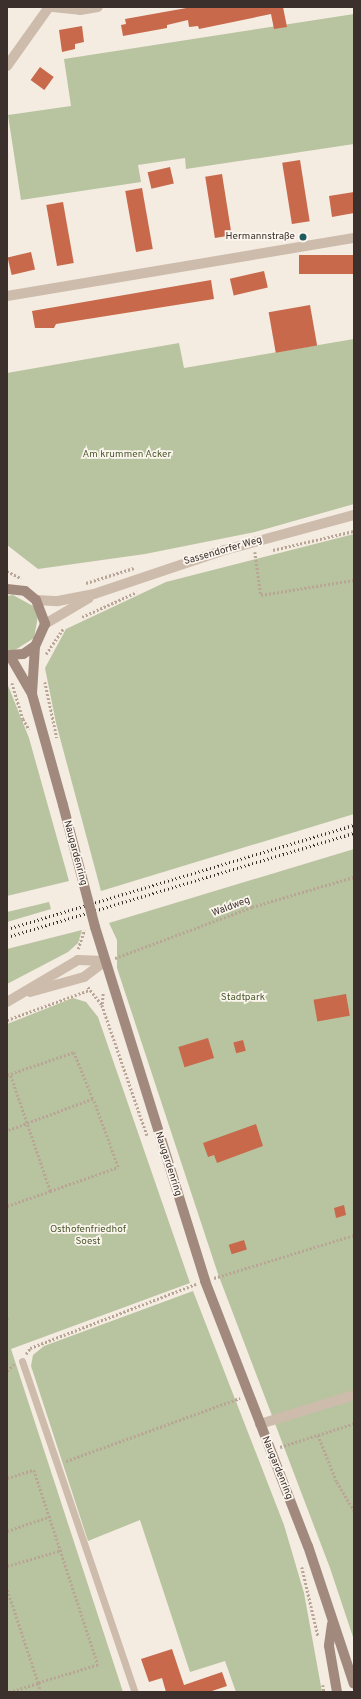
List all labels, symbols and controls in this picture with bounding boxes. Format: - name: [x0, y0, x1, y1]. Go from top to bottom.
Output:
- place label: Hermannstraße: [226, 231, 295, 243]
- marker: Hermannstraße: [298, 232, 308, 242]
- park label: Am krummen Acker: [82, 449, 172, 461]
- street label: Sassendorfer Weg: [182, 534, 264, 568]
- street label: Naugardenring: [61, 819, 89, 887]
- street label: Waldweg: [210, 894, 252, 920]
- park label: Stadtpark: [221, 992, 265, 1004]
- street label: Naugardenring: [152, 1130, 184, 1198]
- park label: Osthofenfriedhof Soest: [50, 1223, 126, 1246]
- street label: Naugardenring: [259, 1435, 295, 1501]

